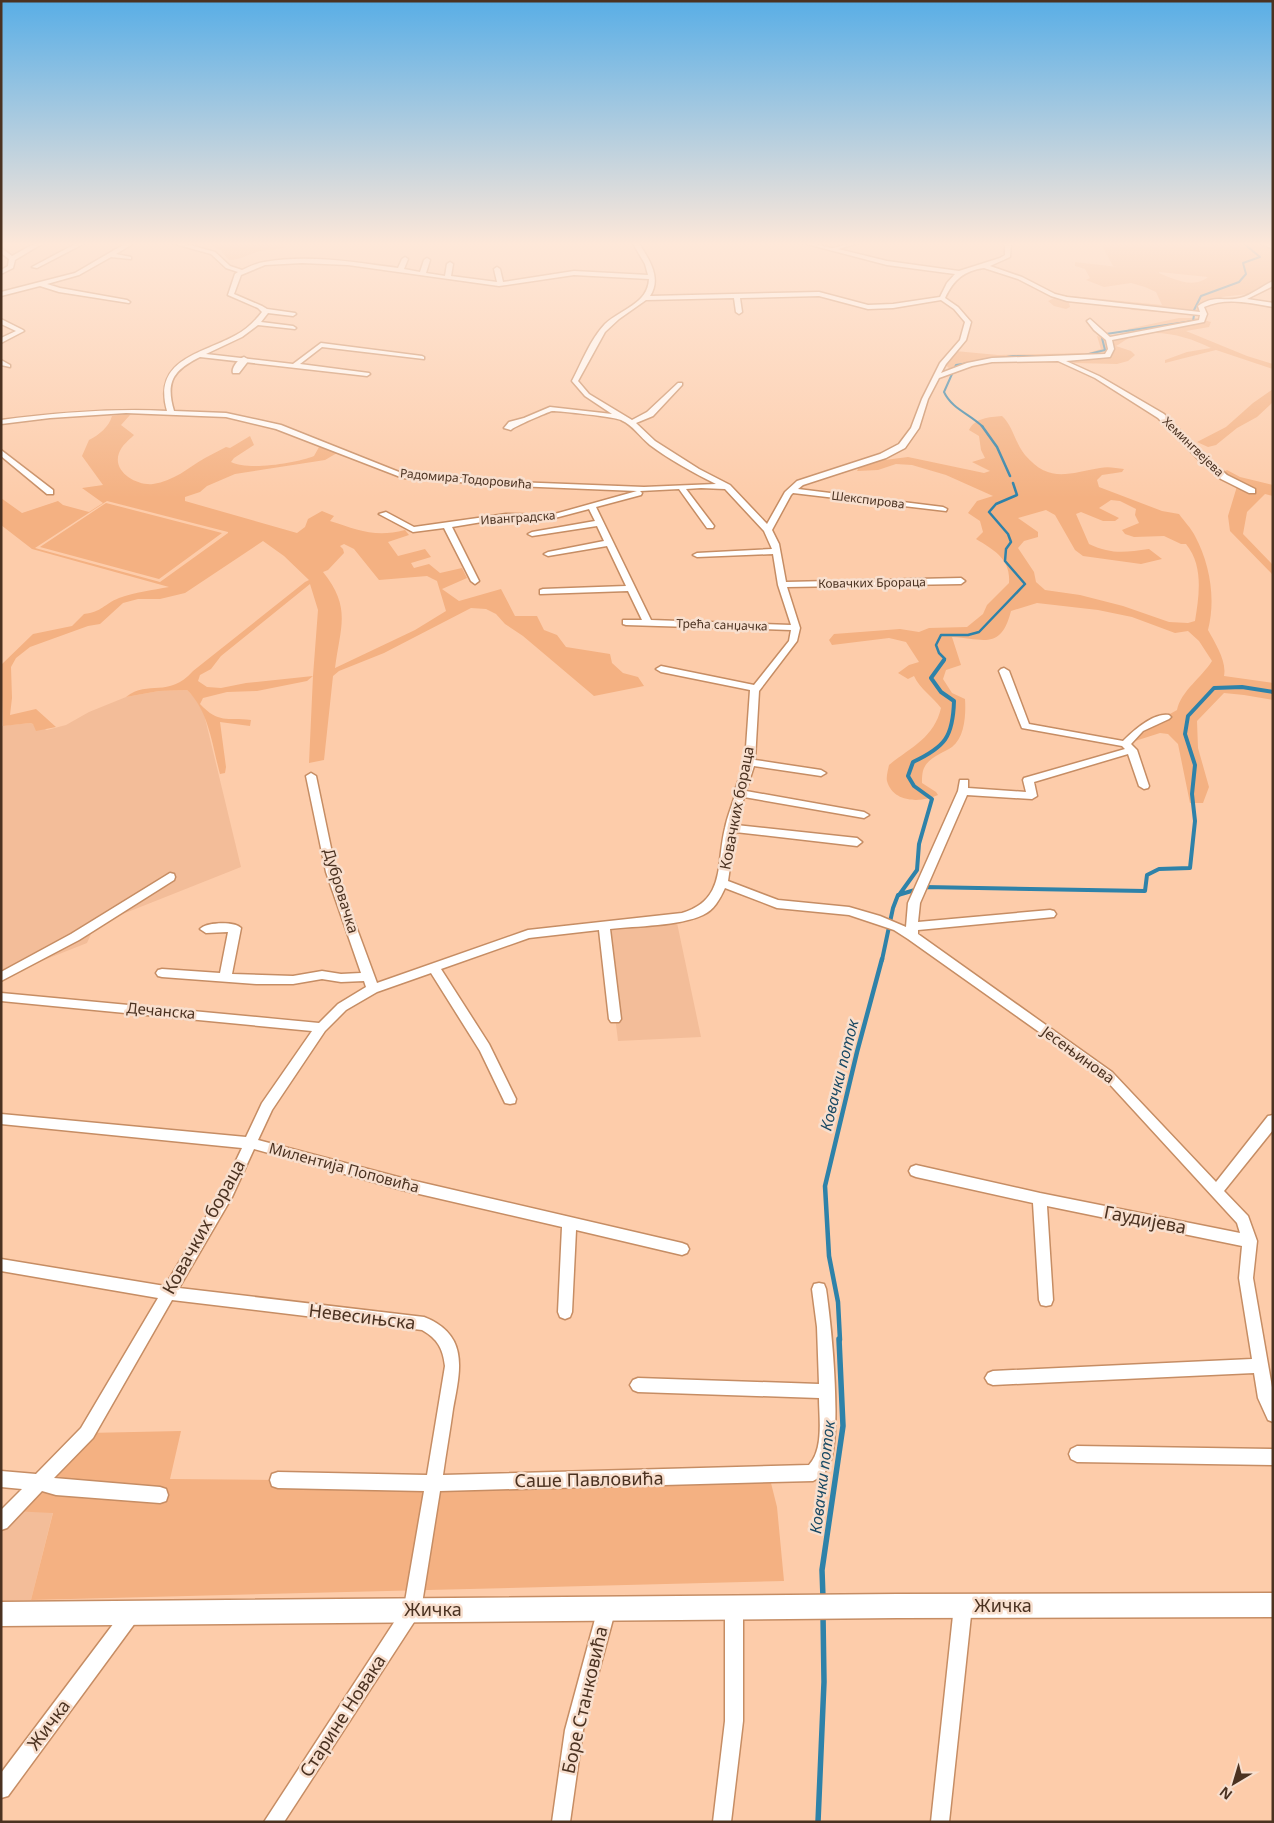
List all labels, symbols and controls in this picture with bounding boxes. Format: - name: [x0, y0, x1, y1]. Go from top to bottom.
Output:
- street label: Хемингвејева: [1159, 413, 1228, 480]
- street label: Радомира Тодоровића: [399, 464, 533, 493]
- street label: Шекспирова: [830, 487, 906, 512]
- street label: Иванградска: [480, 506, 556, 529]
- street label: Ковачких Брораца: [818, 573, 926, 592]
- street label: Трећа санџачка: [676, 614, 768, 635]
- street label: Ковачких бораца: [714, 744, 758, 871]
- street label: Дубровачка: [320, 846, 364, 936]
- street label: Дечанска: [126, 997, 196, 1023]
- water label: Ковачки поток: [815, 1016, 864, 1133]
- street label: Јесењинова: [1037, 1020, 1119, 1087]
- street label: Милентија Поповића: [267, 1137, 422, 1197]
- street label: Ковачких бораца: [156, 1155, 250, 1298]
- street label: Гаудијева: [1102, 1199, 1188, 1239]
- street label: Невесињска: [307, 1298, 417, 1334]
- water label: Ковачки поток: [804, 1418, 840, 1535]
- street label: Саше Павловића: [514, 1466, 664, 1492]
- street label: Жичка: [974, 1593, 1032, 1617]
- street label: Жичка: [404, 1597, 462, 1621]
- street label: Боре Станковића: [555, 1624, 613, 1776]
- street label: Старине Новака: [294, 1650, 391, 1781]
- street label: Жичка: [21, 1694, 75, 1754]
- north arrow: [1209, 1758, 1259, 1808]
- text: N: [1215, 1783, 1236, 1805]

